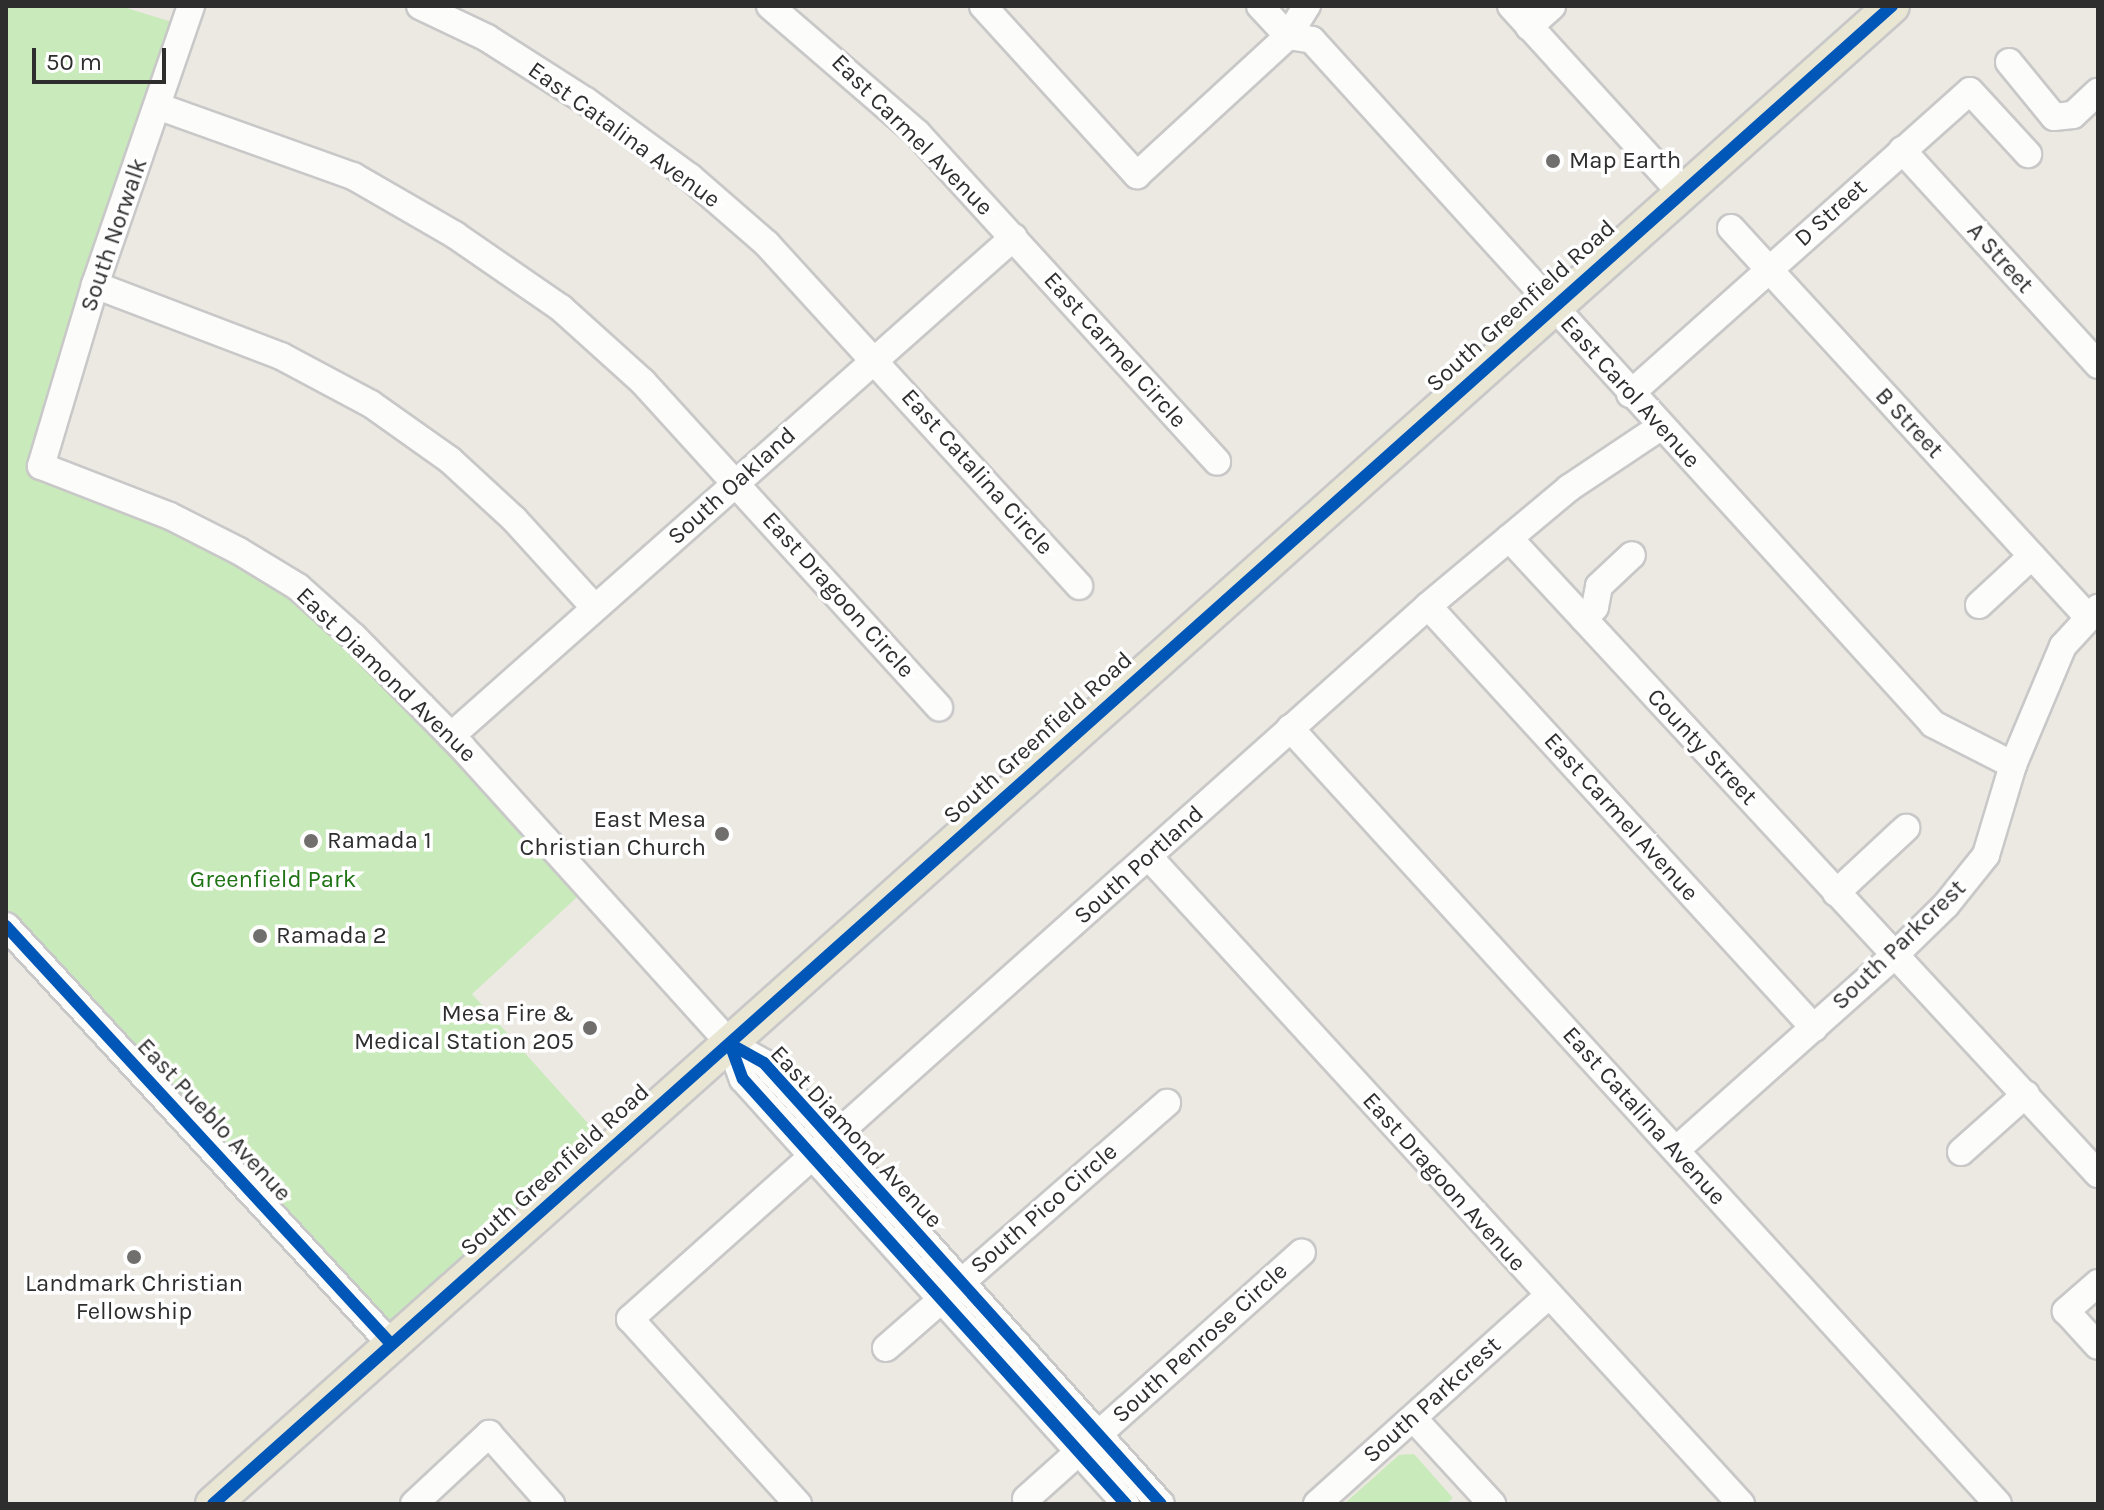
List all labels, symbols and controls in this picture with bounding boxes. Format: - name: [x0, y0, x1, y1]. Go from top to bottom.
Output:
- scale bar: [36, 32, 170, 82]
- text: 50 m: [46, 48, 102, 76]
- street label: East Carmel Avenue: [825, 48, 999, 222]
- street label: East Catalina Avenue: [522, 56, 726, 214]
- place label: Map Earth: [1569, 147, 1681, 175]
- marker: Map Earth: [1544, 152, 1562, 170]
- street label: South Norwalk: [74, 154, 154, 316]
- street label: D Street: [1789, 173, 1873, 253]
- street label: South Greenfield Road: [1421, 214, 1621, 398]
- street label: A Street: [1961, 217, 2039, 299]
- street label: East Carmel Circle: [1037, 266, 1193, 434]
- street label: East Carol Avenue: [1554, 310, 1706, 474]
- street label: B Street: [1869, 382, 1949, 464]
- street label: East Catalina Circle: [895, 383, 1059, 561]
- street label: South Oakland: [662, 421, 802, 551]
- street label: East Dragoon Circle: [756, 506, 920, 684]
- street label: East Diamond Avenue: [290, 582, 482, 768]
- street label: South Greenfield Road: [938, 646, 1138, 830]
- street label: County Street: [1641, 683, 1763, 811]
- street label: East Carmel Avenue: [1538, 727, 1704, 907]
- street label: South Portland: [1068, 799, 1210, 931]
- place label: East Mesa Christian Church: [520, 806, 706, 862]
- marker: East Mesa Christian Church: [713, 825, 731, 843]
- place label: Ramada 1: [327, 827, 432, 855]
- marker: Ramada 1: [302, 832, 320, 850]
- park label: Greenfield Park: [190, 866, 356, 894]
- street label: South Parkcrest: [1826, 874, 1972, 1016]
- place label: Ramada 2: [276, 922, 387, 950]
- marker: Ramada 2: [251, 927, 269, 945]
- place label: Mesa Fire & Medical Station 205: [354, 1000, 574, 1056]
- marker: Mesa Fire & Medical Station 205: [581, 1019, 599, 1037]
- street label: East Catalina Avenue: [1556, 1021, 1732, 1211]
- street label: East Pueblo Avenue: [131, 1032, 297, 1208]
- street label: East Diamond Avenue: [764, 1040, 948, 1234]
- street label: South Greenfield Road: [455, 1078, 655, 1262]
- street label: East Dragoon Avenue: [1356, 1087, 1532, 1277]
- street label: South Pico Circle: [965, 1137, 1123, 1281]
- marker: Landmark Christian Fellowship: [125, 1248, 143, 1266]
- street label: South Penrose Circle: [1106, 1257, 1294, 1429]
- place label: Landmark Christian Fellowship: [25, 1270, 243, 1326]
- street label: South Parkcrest: [1357, 1331, 1507, 1469]

